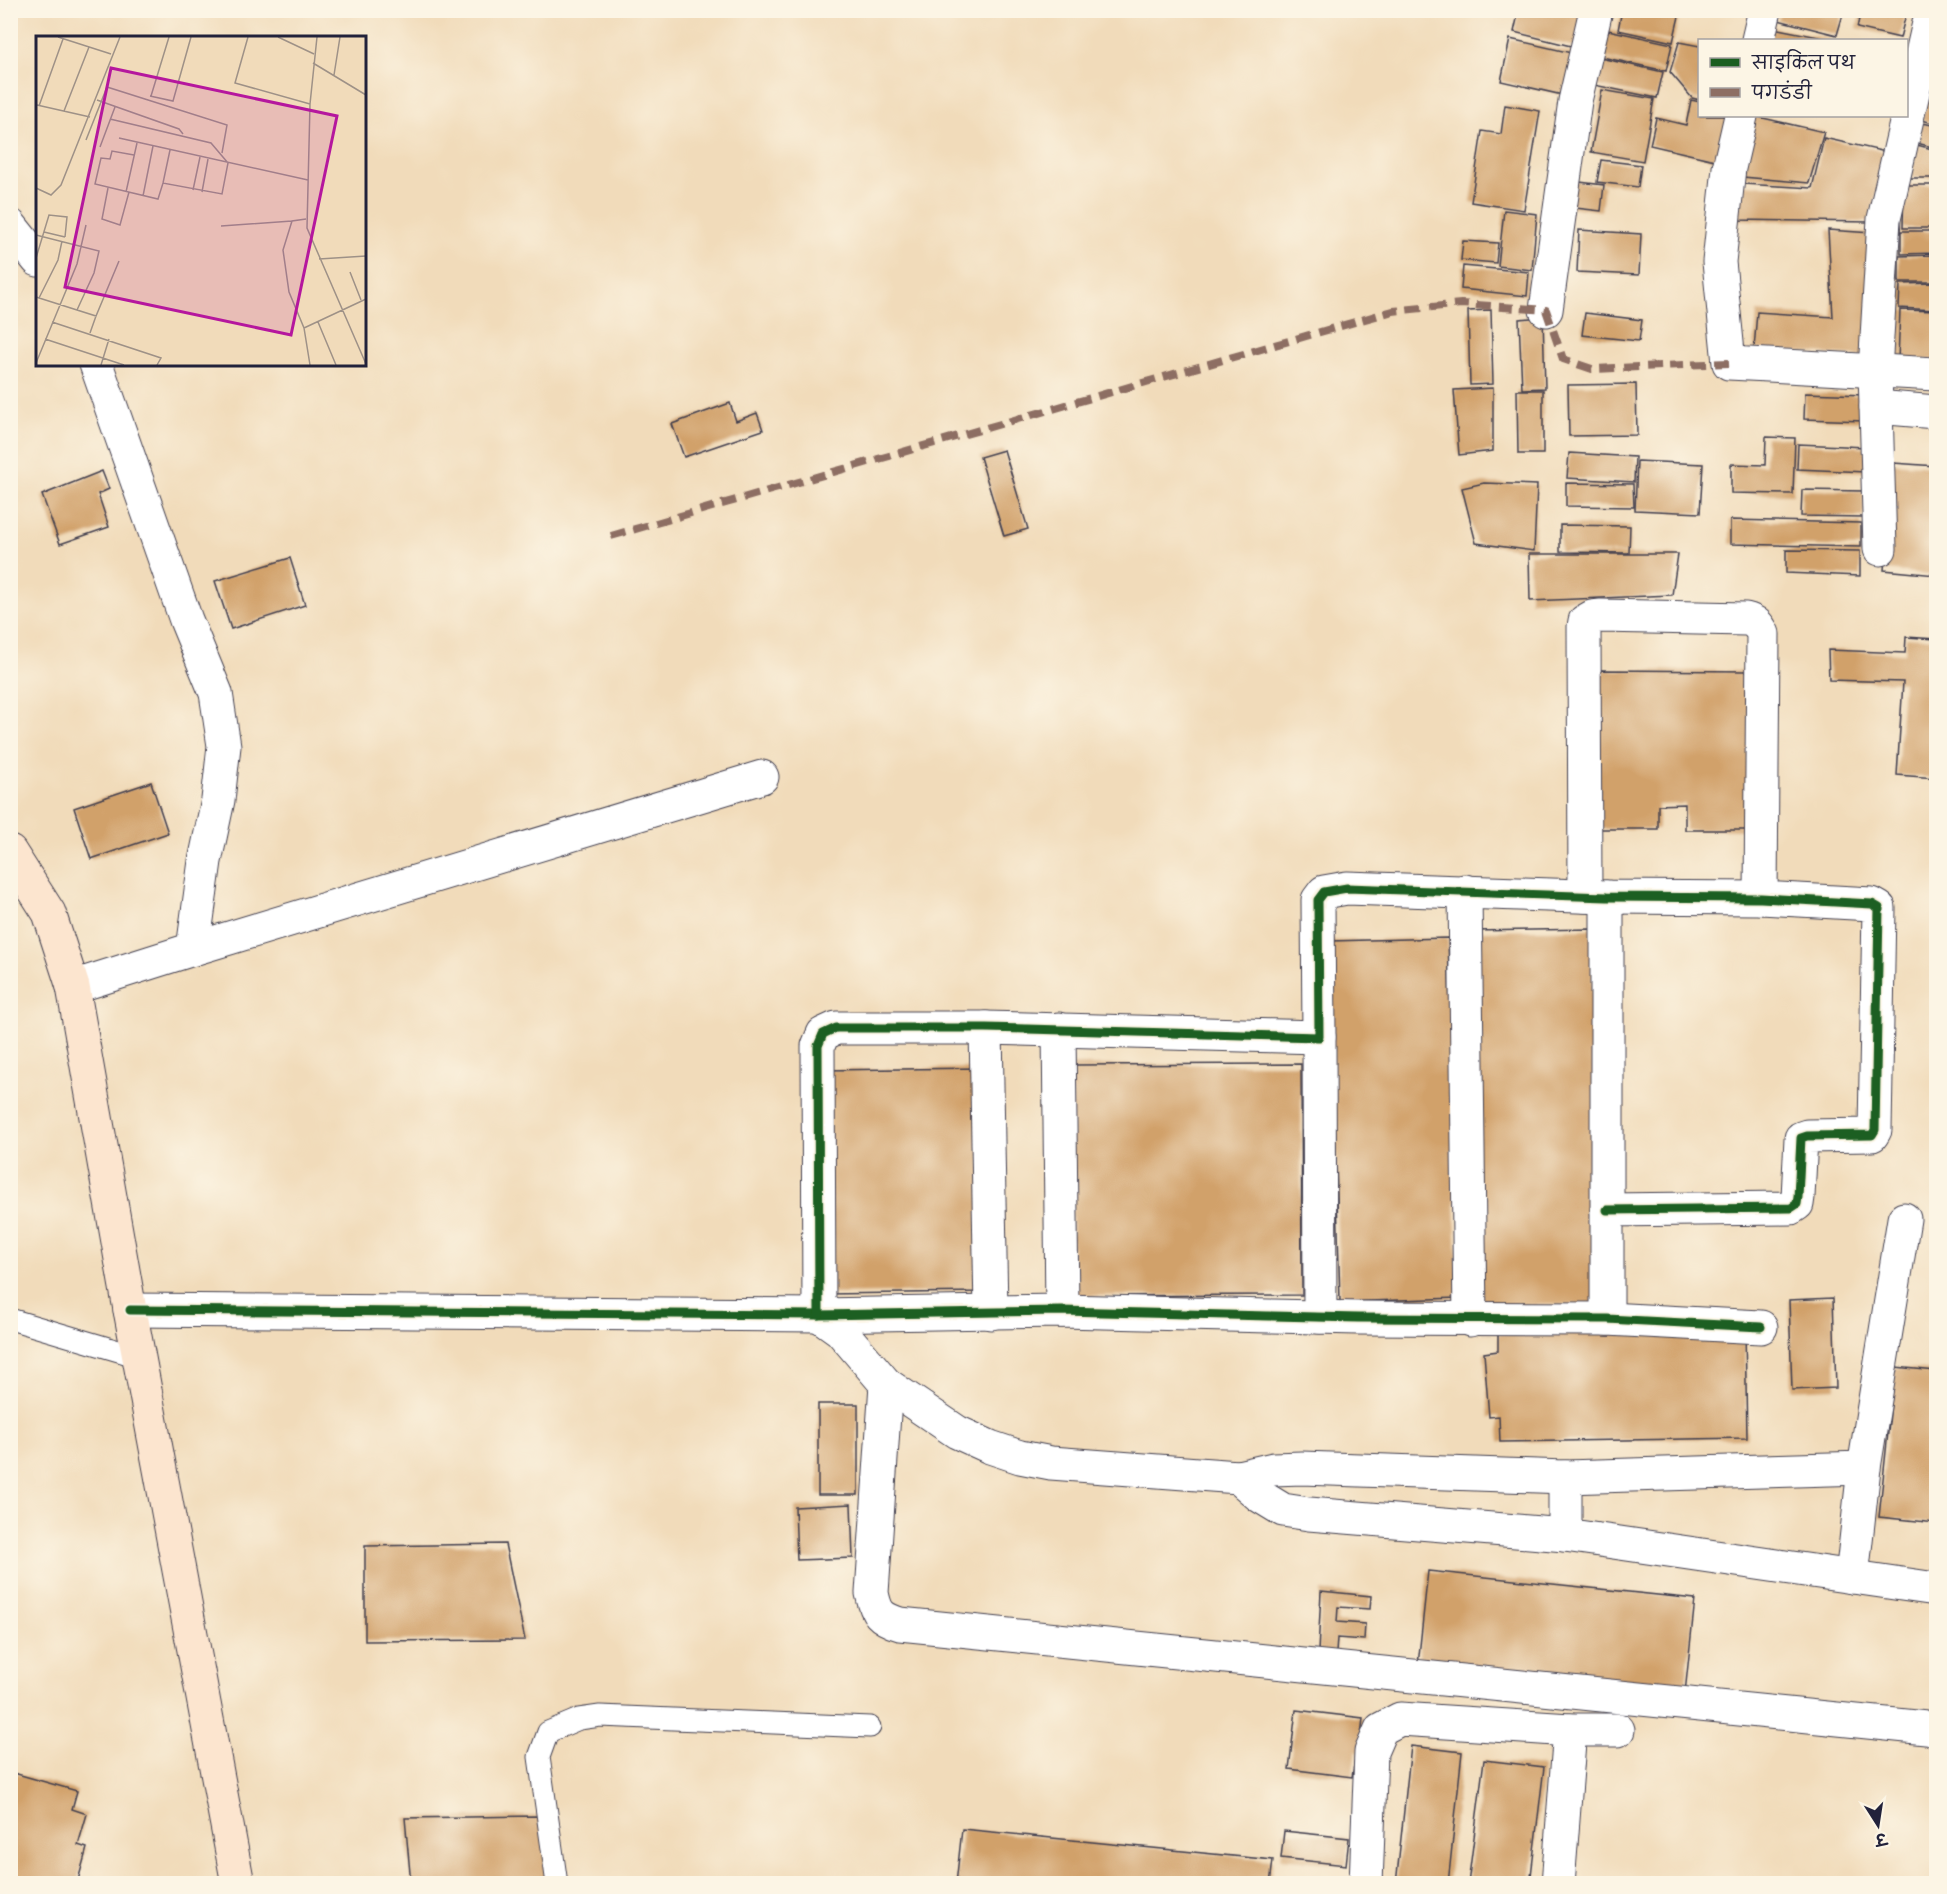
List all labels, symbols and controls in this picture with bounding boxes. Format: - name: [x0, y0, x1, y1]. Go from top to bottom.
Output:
- inset map: [36, 36, 366, 366]
- legend: [1698, 39, 1908, 117]
- text: साइकिल पथ: [1751, 49, 1857, 76]
- text: पगडंडी: [1751, 79, 1812, 106]
- north arrow: [1848, 1795, 1908, 1855]
- text: उ: [1872, 1825, 1890, 1847]

